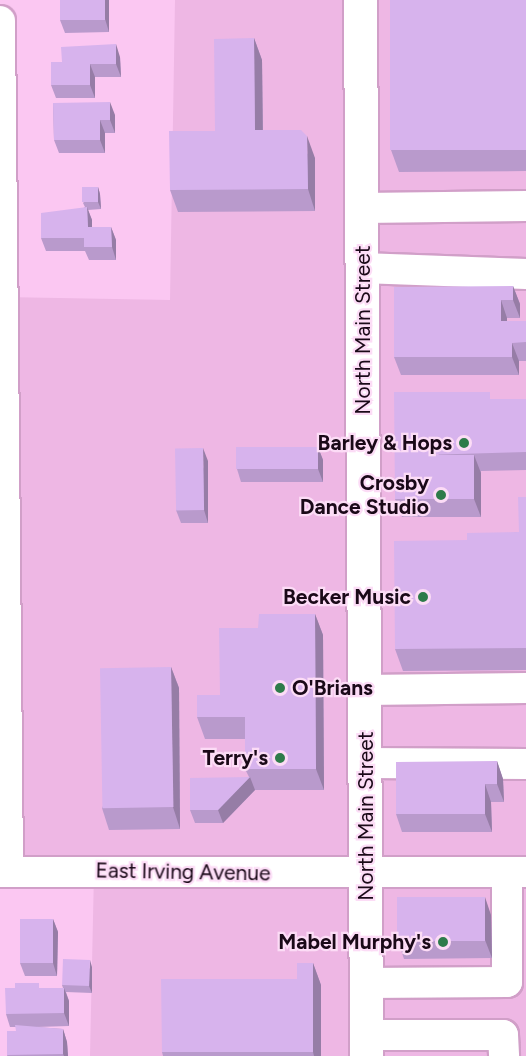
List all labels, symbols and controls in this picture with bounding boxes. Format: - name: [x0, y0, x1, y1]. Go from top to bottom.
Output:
- street label: North Main Street: [350, 245, 376, 415]
- place label: Barley & Hops: [318, 430, 452, 456]
- marker: Barley & Hops: [457, 436, 471, 450]
- place label: Crosby Dance Studio: [300, 470, 429, 520]
- marker: Crosby Dance Studio: [434, 488, 448, 502]
- place label: Becker Music: [283, 584, 411, 610]
- marker: Becker Music: [416, 590, 430, 604]
- place label: O'Brians: [292, 675, 373, 701]
- marker: O'Brians: [273, 681, 287, 695]
- street label: North Main Street: [353, 731, 379, 901]
- place label: Terry's: [203, 745, 268, 771]
- marker: Terry's: [273, 751, 287, 765]
- street label: East Irving Avenue: [95, 858, 271, 886]
- place label: Mabel Murphy's: [278, 929, 431, 955]
- marker: Mabel Murphy's: [436, 935, 450, 949]

